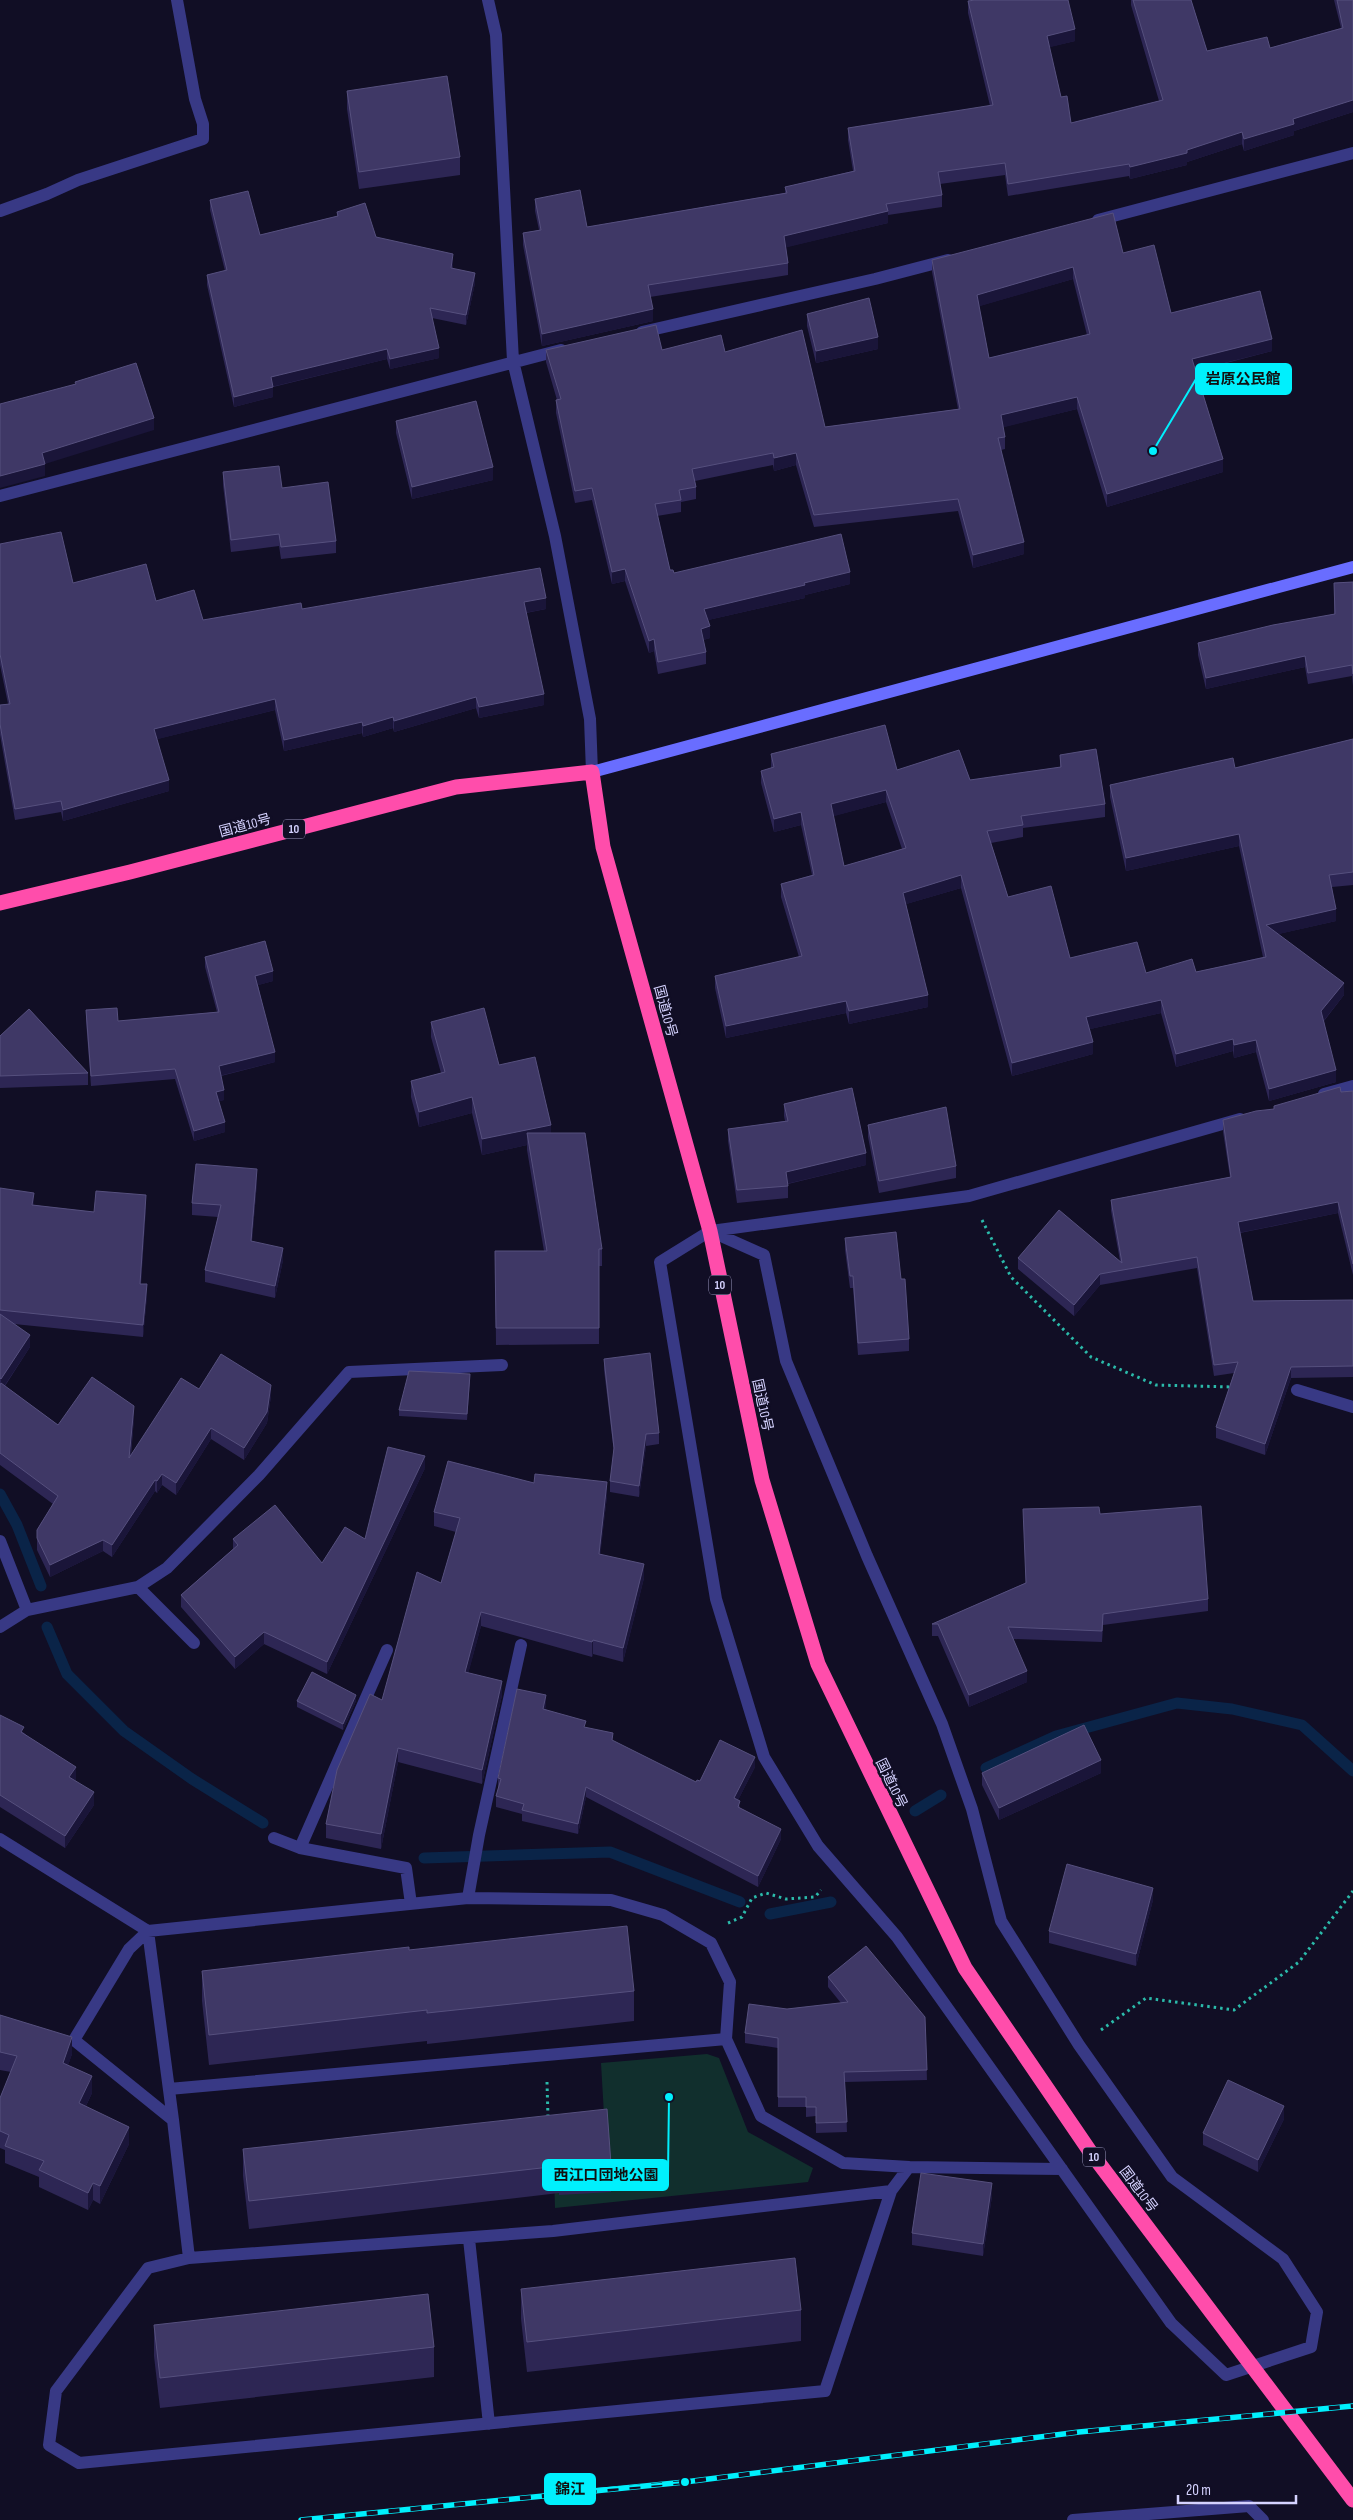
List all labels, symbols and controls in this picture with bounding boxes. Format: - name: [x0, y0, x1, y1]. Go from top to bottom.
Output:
- callout: 岩原公民館: [1196, 364, 1291, 394]
- text: 岩原公民館: [1205, 370, 1281, 389]
- street label: 国道10号: [217, 810, 273, 841]
- road number: 10: [283, 820, 305, 839]
- street label: 国道10号: [650, 983, 681, 1039]
- road number: 10: [709, 1276, 731, 1294]
- street label: 国道10号: [749, 1377, 776, 1433]
- street label: 国道10号: [872, 1756, 911, 1811]
- road number: 10: [1083, 2148, 1105, 2166]
- callout: 西江口団地公園: [543, 2160, 668, 2190]
- street label: 国道10号: [1116, 2163, 1161, 2216]
- text: 西江口団地公園: [553, 2166, 659, 2185]
- scale bar: [1178, 2472, 1296, 2504]
- callout: 錦江: [545, 2474, 595, 2504]
- text: 錦江: [555, 2480, 585, 2499]
- text: 20 m: [1186, 2481, 1211, 2500]

